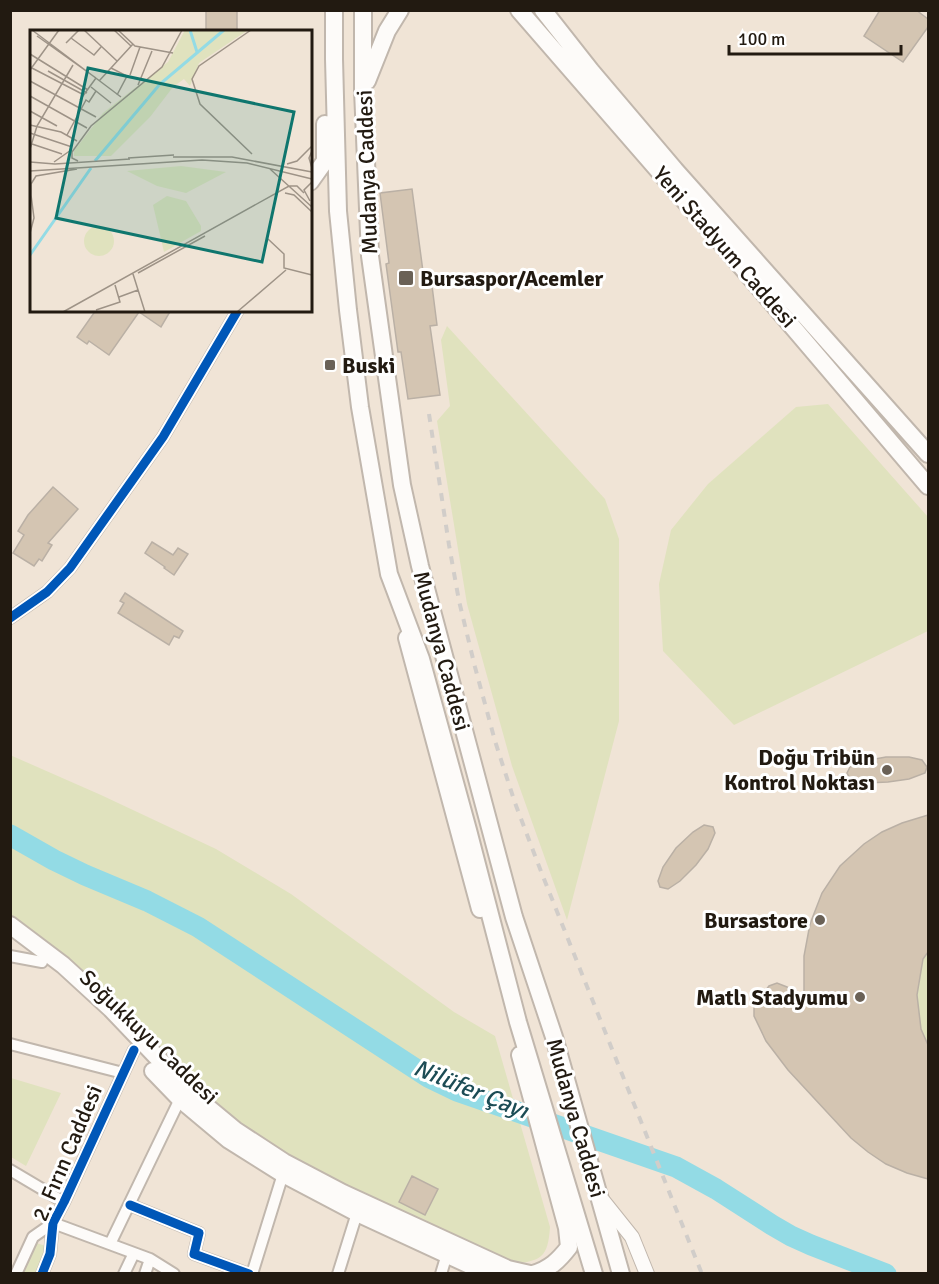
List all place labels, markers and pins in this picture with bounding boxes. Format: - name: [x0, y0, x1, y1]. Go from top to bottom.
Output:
- place label: Bursaspor/Acemler: [420, 265, 604, 292]
- marker: Bursaspor/Acemler: [397, 269, 415, 287]
- place label: Buski: [342, 352, 395, 379]
- marker: Buski: [323, 358, 337, 372]
- place label: Doğu Tribün Kontrol Noktası: [724, 744, 875, 796]
- marker: Doğu Tribün Kontrol Noktası: [880, 763, 894, 777]
- place label: Bursastore: [704, 907, 808, 934]
- marker: Bursastore: [813, 913, 827, 927]
- place label: Matlı Stadyumu: [696, 984, 848, 1011]
- marker: Matlı Stadyumu: [853, 990, 867, 1004]

